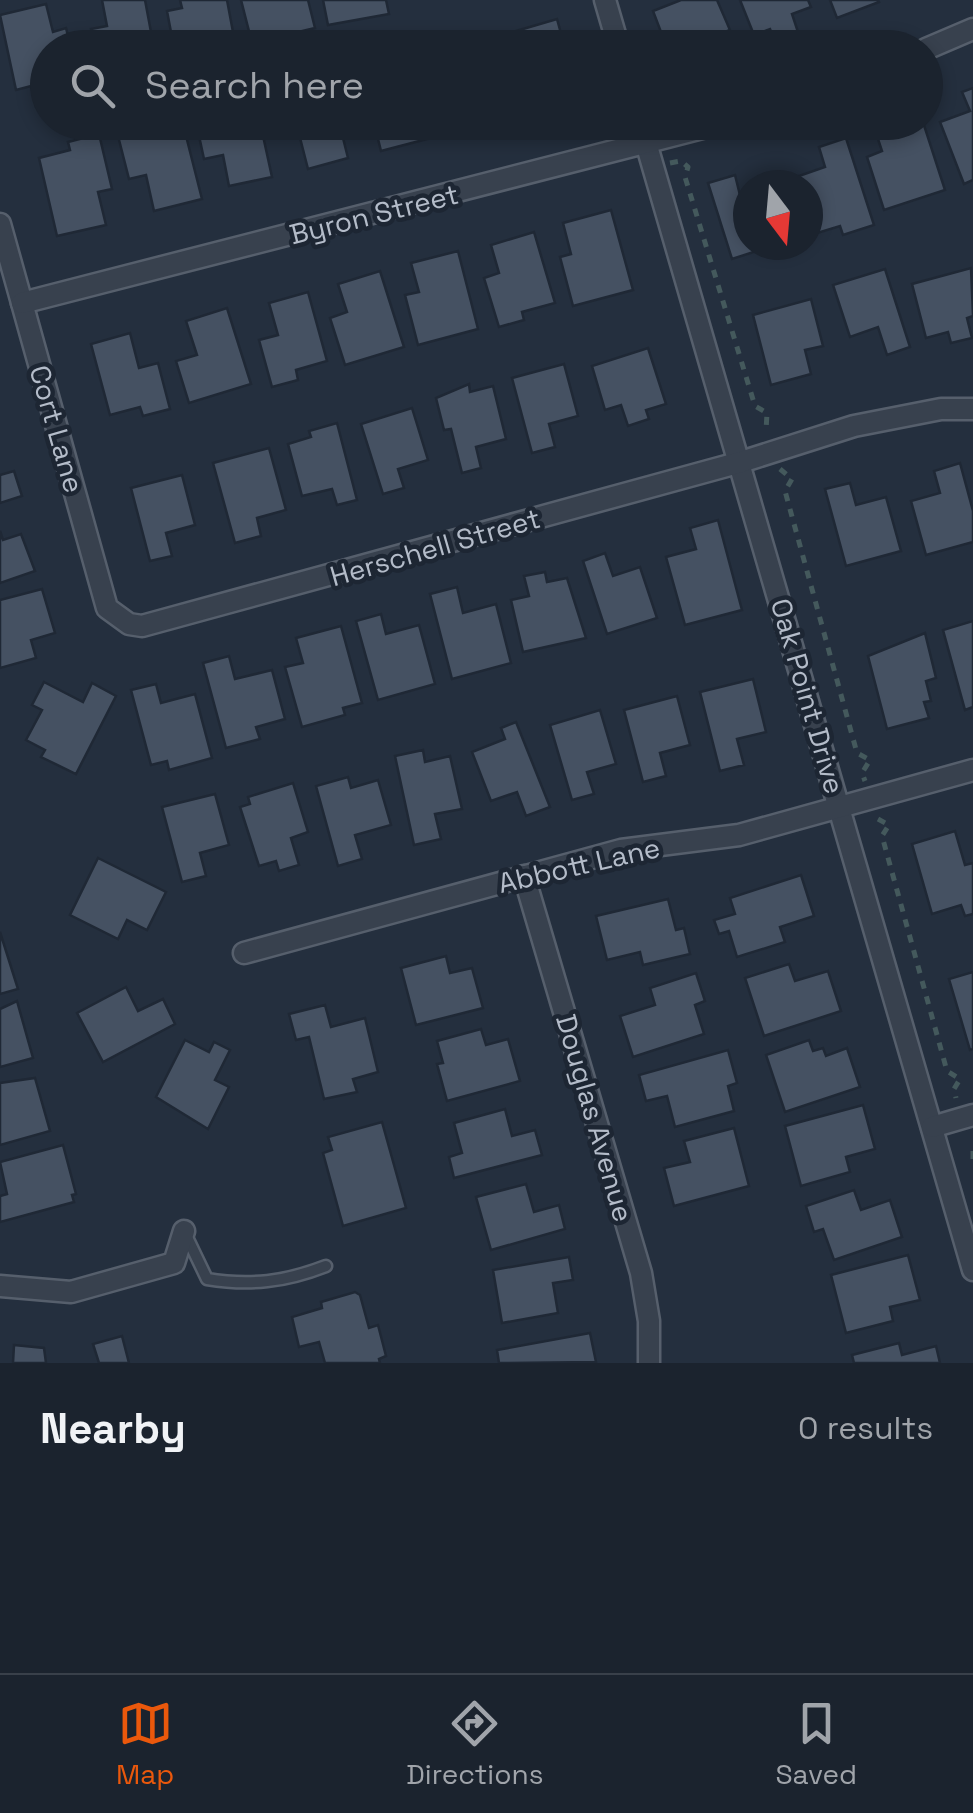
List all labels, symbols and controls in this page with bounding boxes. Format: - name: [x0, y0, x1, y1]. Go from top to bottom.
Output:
- search box: [30, 30, 943, 140]
- icon: search: [65, 58, 120, 113]
- text: Search here: [145, 61, 364, 109]
- north arrow: [733, 170, 823, 260]
- street label: Byron Street: [286, 176, 462, 252]
- street label: Cort Lane: [22, 361, 92, 497]
- street label: Herschell Street: [326, 500, 544, 594]
- street label: Oak Point Drive: [763, 594, 853, 798]
- street label: Abbott Lane: [494, 829, 664, 901]
- street label: Douglas Avenue: [548, 1010, 642, 1226]
- text: Nearby: [40, 1402, 186, 1455]
- text: 0 results: [798, 1408, 933, 1448]
- tab: Map: [116, 1696, 174, 1792]
- tab: Directions: [406, 1696, 543, 1792]
- tab: Saved: [775, 1696, 857, 1792]

